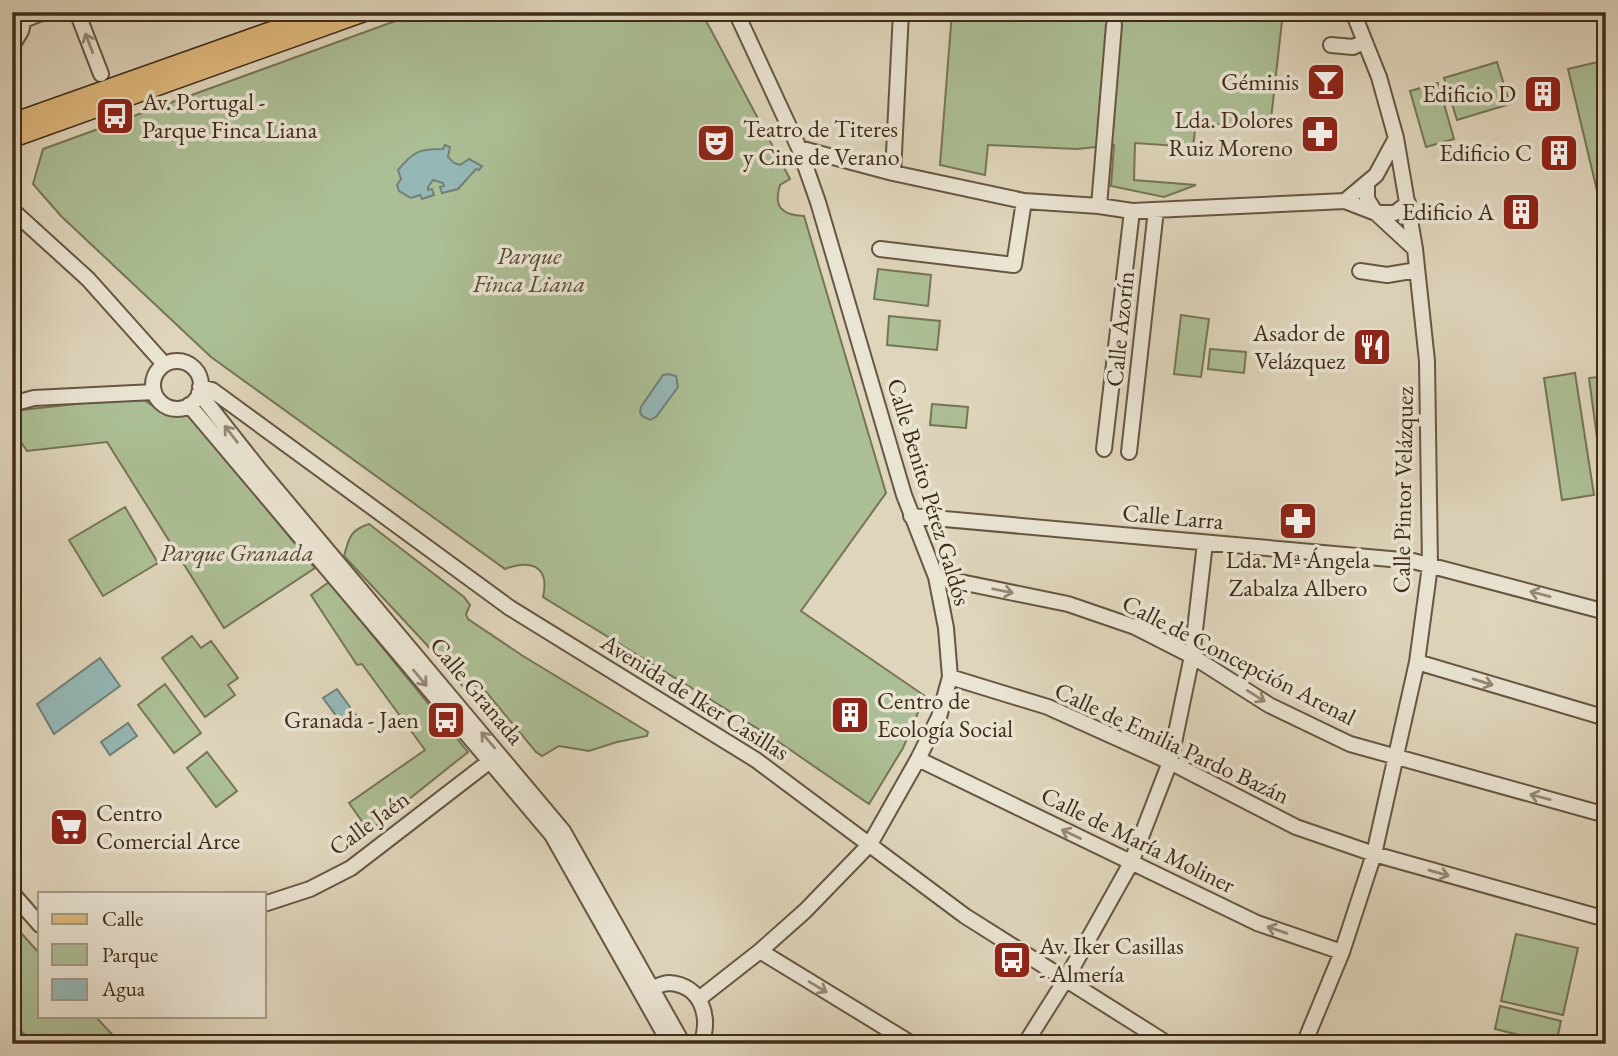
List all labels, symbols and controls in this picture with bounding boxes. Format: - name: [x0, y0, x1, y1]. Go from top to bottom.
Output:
- one-way arrow: [82, 33, 95, 55]
- bar icon: Géminis: [1305, 61, 1347, 103]
- place label: Géminis: [1221, 66, 1299, 97]
- building icon: Edificio D: [1522, 73, 1564, 115]
- place label: Edificio D: [1422, 78, 1516, 109]
- place label: Av. Portugal - Parque Finca Liana: [141, 86, 318, 145]
- bus stop icon: Av. Portugal - Parque Finca Liana: [94, 95, 136, 137]
- place label: Lda. Dolores Ruiz Moreno: [1169, 104, 1293, 163]
- place label: Teatro de Titeres y Cine de Verano: [743, 113, 900, 172]
- pharmacy icon: Lda. Dolores Ruiz Moreno: [1299, 113, 1341, 155]
- theatre icon: Teatro de Titeres y Cine de Verano: [695, 122, 737, 164]
- building icon: Edificio C: [1538, 132, 1580, 174]
- place label: Edificio C: [1439, 137, 1532, 168]
- building icon: Edificio A: [1500, 191, 1542, 233]
- place label: Edificio A: [1402, 196, 1494, 227]
- park label: Parque Finca Liana: [472, 240, 585, 299]
- street label: Calle Azorín: [1098, 269, 1141, 388]
- place label: Asador de Velázquez: [1252, 317, 1345, 376]
- restaurant icon: Asador de Velázquez: [1351, 326, 1393, 368]
- street label: Calle Benito Pérez Galdós: [880, 375, 979, 609]
- street label: Calle Pintor Velázquez: [1385, 386, 1420, 594]
- one-way arrow: [224, 426, 239, 444]
- street label: Calle Larra: [1121, 497, 1225, 536]
- pharmacy icon: Lda. Mª Ángela Zabalza Albero: [1277, 500, 1319, 542]
- park label: Parque Granada: [160, 537, 314, 569]
- place label: Lda. Mª Ángela Zabalza Albero: [1226, 544, 1371, 603]
- one-way arrow: [991, 584, 1014, 598]
- street label: Calle de Concepción Arenal: [1117, 587, 1362, 732]
- one-way arrow: [1529, 587, 1552, 600]
- street label: Avenida de Iker Casillas: [595, 626, 795, 767]
- street label: Calle Granada: [423, 630, 532, 751]
- one-way arrow: [412, 668, 427, 686]
- street label: Calle de Emilia Pardo Bazán: [1050, 674, 1295, 811]
- one-way arrow: [1471, 676, 1493, 689]
- place label: Centro de Ecología Social: [877, 685, 1013, 744]
- one-way arrow: [1245, 690, 1265, 704]
- building icon: Centro de Ecología Social: [829, 694, 871, 736]
- bus stop icon: Granada - Jaen: [425, 699, 467, 741]
- place label: Granada - Jaen: [284, 704, 419, 735]
- one-way arrow: [480, 731, 496, 749]
- street label: Calle de María Moliner: [1036, 779, 1240, 900]
- street label: Calle Jaén: [322, 783, 415, 862]
- one-way arrow: [1529, 790, 1552, 803]
- place label: Centro Comercial Arce: [96, 797, 240, 856]
- supermarket icon: Centro Comercial Arce: [48, 806, 90, 848]
- one-way arrow: [1061, 826, 1082, 840]
- one-way arrow: [1428, 867, 1450, 880]
- legend: [38, 892, 266, 1018]
- text: Calle: [102, 905, 144, 932]
- one-way arrow: [1267, 923, 1289, 935]
- place label: Av. Iker Casillas - Almería: [1038, 930, 1184, 989]
- bus stop icon: Av. Iker Casillas - Almería: [991, 939, 1033, 981]
- text: Parque: [102, 941, 158, 968]
- text: Agua: [101, 975, 146, 1002]
- one-way arrow: [808, 979, 827, 994]

